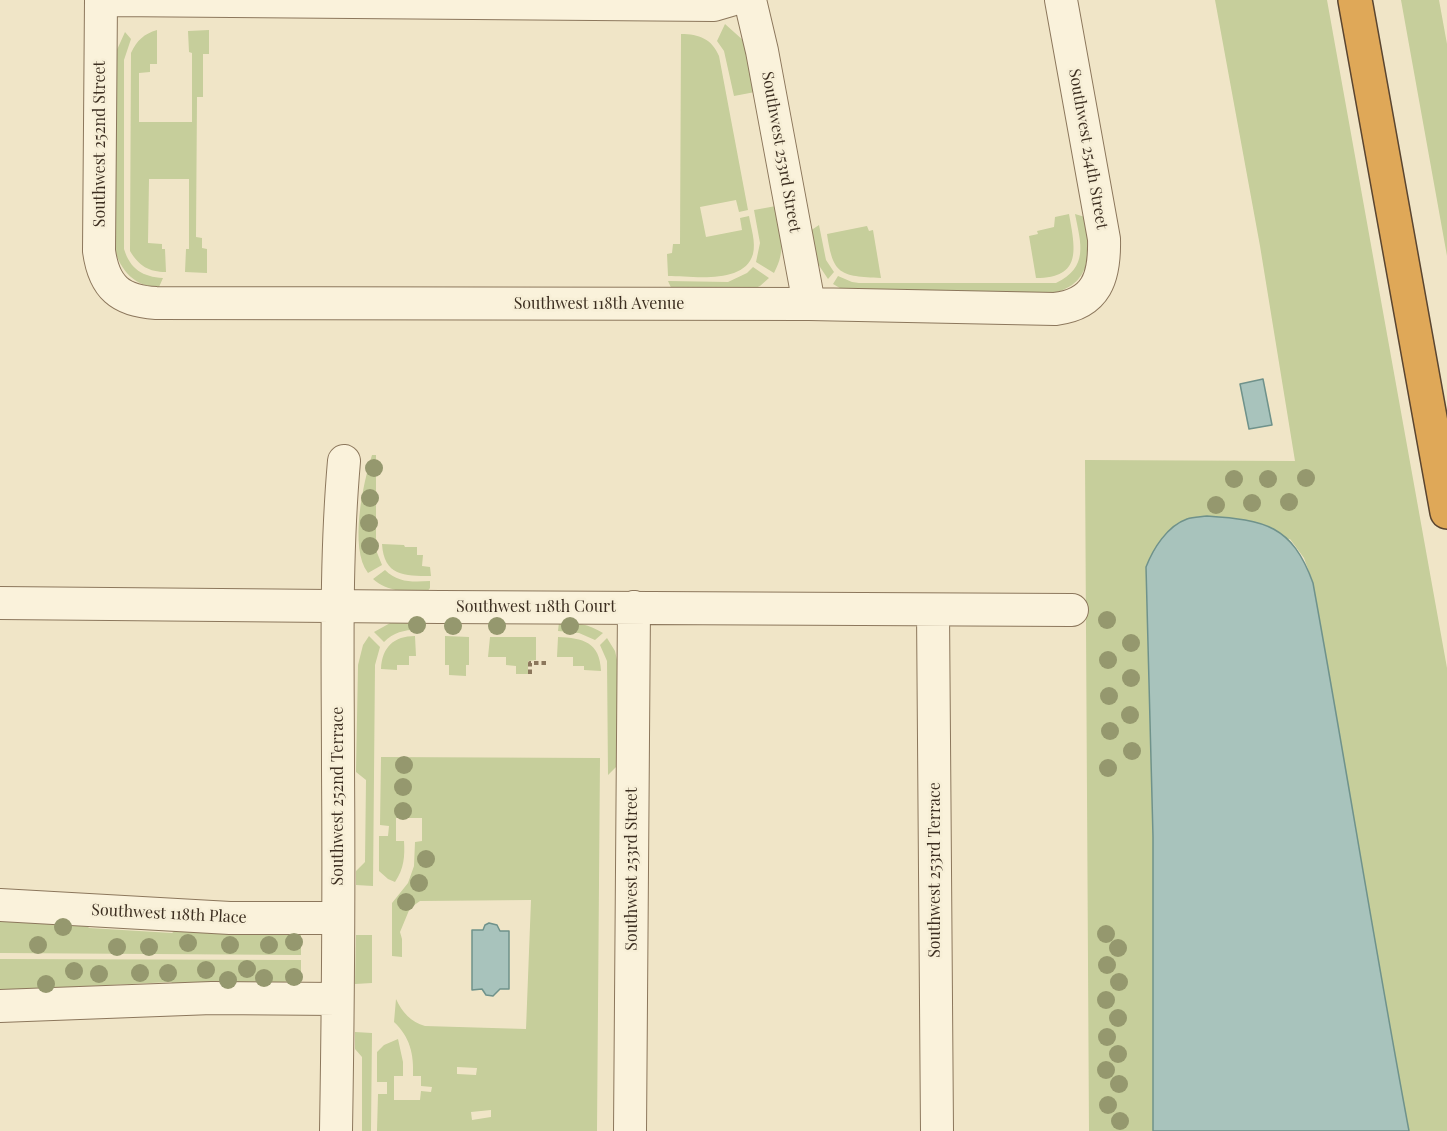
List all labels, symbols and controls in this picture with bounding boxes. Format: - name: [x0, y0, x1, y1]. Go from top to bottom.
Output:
- street label: Southwest 252nd Street: [90, 61, 110, 227]
- street label: Southwest 254th Street: [1064, 67, 1112, 231]
- street label: Southwest 253rd Street: [757, 70, 805, 234]
- street label: Southwest 118th Avenue: [514, 294, 684, 314]
- street label: Southwest 118th Court: [456, 597, 616, 617]
- street label: Southwest 252nd Terrace: [328, 707, 348, 885]
- street label: Southwest 253rd Terrace: [925, 782, 945, 958]
- street label: Southwest 253rd Street: [622, 787, 642, 951]
- street label: Southwest 118th Place: [91, 900, 247, 928]

